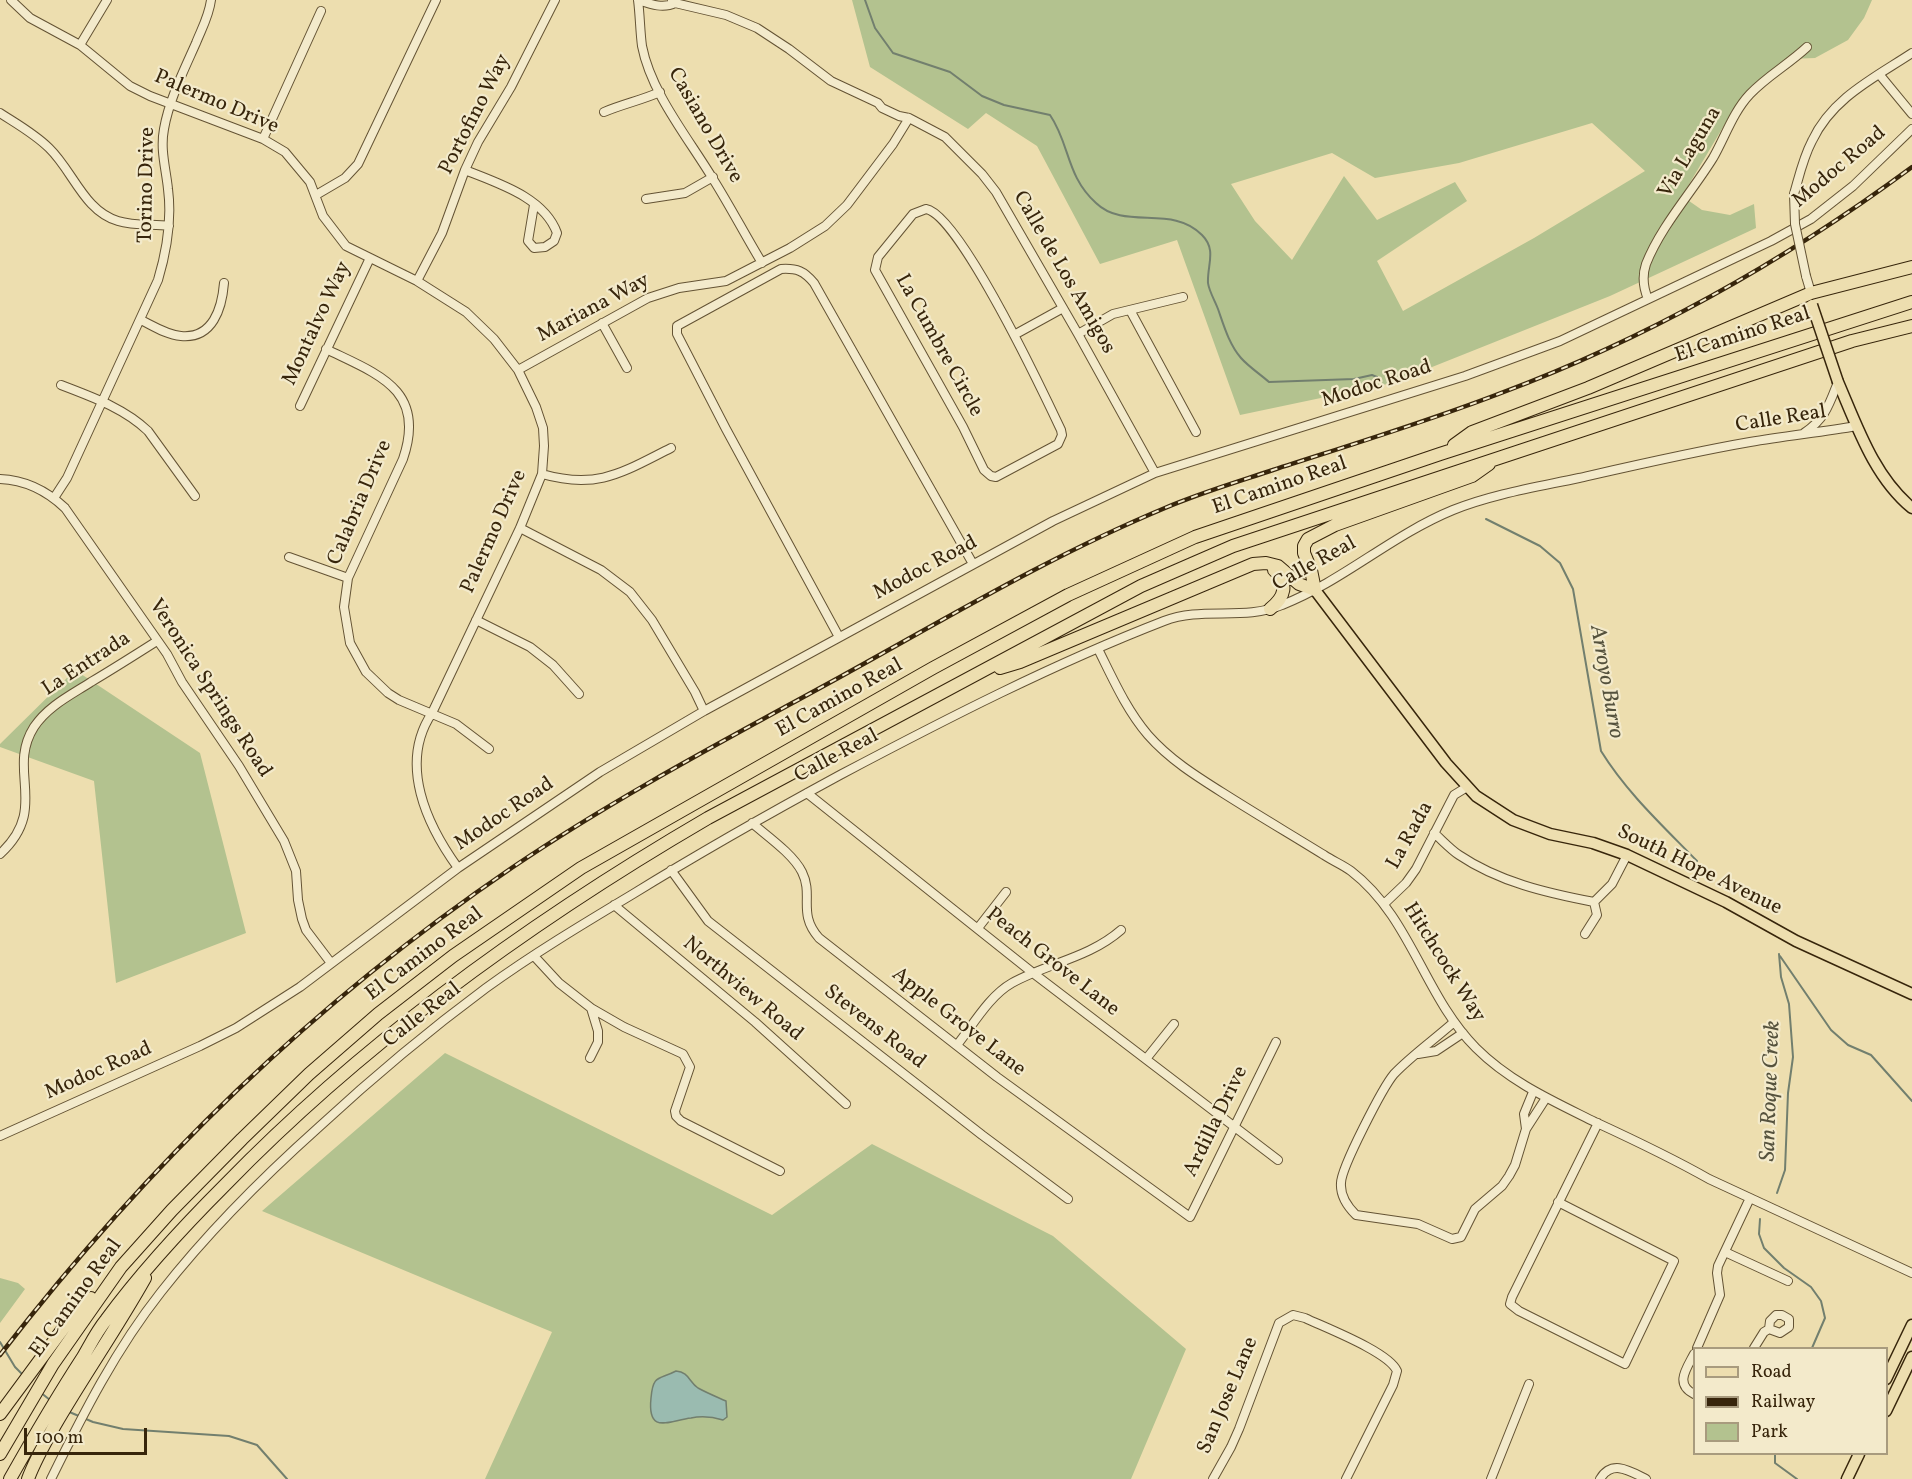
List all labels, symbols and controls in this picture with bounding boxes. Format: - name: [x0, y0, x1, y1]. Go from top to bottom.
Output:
- street label: Portofino Way: [435, 50, 517, 180]
- street label: Casiano Drive: [661, 64, 747, 188]
- street label: Palermo Drive: [150, 65, 282, 141]
- street label: Via Laguna: [1654, 103, 1728, 203]
- street label: Modoc Road: [1788, 122, 1892, 214]
- street label: Torino Drive: [134, 127, 162, 243]
- street label: Calle de Los Amigos: [1006, 187, 1120, 359]
- street label: Montalvo Way: [278, 258, 358, 390]
- street label: Mariana Way: [534, 269, 654, 349]
- street label: La Cumbre Circle: [888, 270, 988, 422]
- street label: El Camino Real: [1672, 302, 1814, 370]
- street label: Modoc Road: [1319, 355, 1435, 415]
- street label: Calle Real: [1734, 400, 1828, 440]
- street label: Calabria Drive: [323, 437, 399, 569]
- street label: El Camino Real: [1209, 452, 1351, 522]
- street label: Palermo Drive: [456, 466, 534, 598]
- street label: Modoc Road: [870, 531, 982, 607]
- street label: Calle Real: [1269, 532, 1361, 598]
- street label: Veronica Springs Road: [142, 595, 276, 783]
- water label: Arroyo Burro: [1582, 623, 1628, 741]
- street label: La Entrada: [38, 627, 136, 703]
- street label: El Camino Real: [772, 654, 908, 744]
- street label: Calle Real: [791, 724, 883, 790]
- street label: Modoc Road: [451, 773, 559, 857]
- street label: La Rada: [1382, 798, 1440, 874]
- street label: South Hope Avenue: [1612, 820, 1786, 922]
- street label: Hitchcock Way: [1396, 898, 1490, 1028]
- street label: El Camino Real: [361, 903, 489, 1007]
- street label: Peach Grove Lane: [980, 903, 1124, 1023]
- street label: Northview Road: [677, 932, 807, 1048]
- street label: Apple Grove Lane: [886, 963, 1030, 1083]
- street label: Calle Real: [379, 978, 467, 1054]
- street label: Stevens Road: [818, 980, 930, 1076]
- water label: San Roque Creek: [1756, 1020, 1788, 1162]
- street label: Modoc Road: [42, 1037, 156, 1107]
- street label: Ardilla Drive: [1179, 1062, 1255, 1182]
- street label: El Camino Real: [25, 1235, 129, 1363]
- street label: San Jose Lane: [1193, 1334, 1265, 1458]
- legend: [1693, 1347, 1888, 1455]
- text: Road: [1751, 1360, 1792, 1385]
- text: Railway: [1751, 1390, 1815, 1415]
- scale bar: [27, 1416, 150, 1454]
- text: Park: [1751, 1420, 1788, 1445]
- text: 100 m: [35, 1426, 84, 1451]

